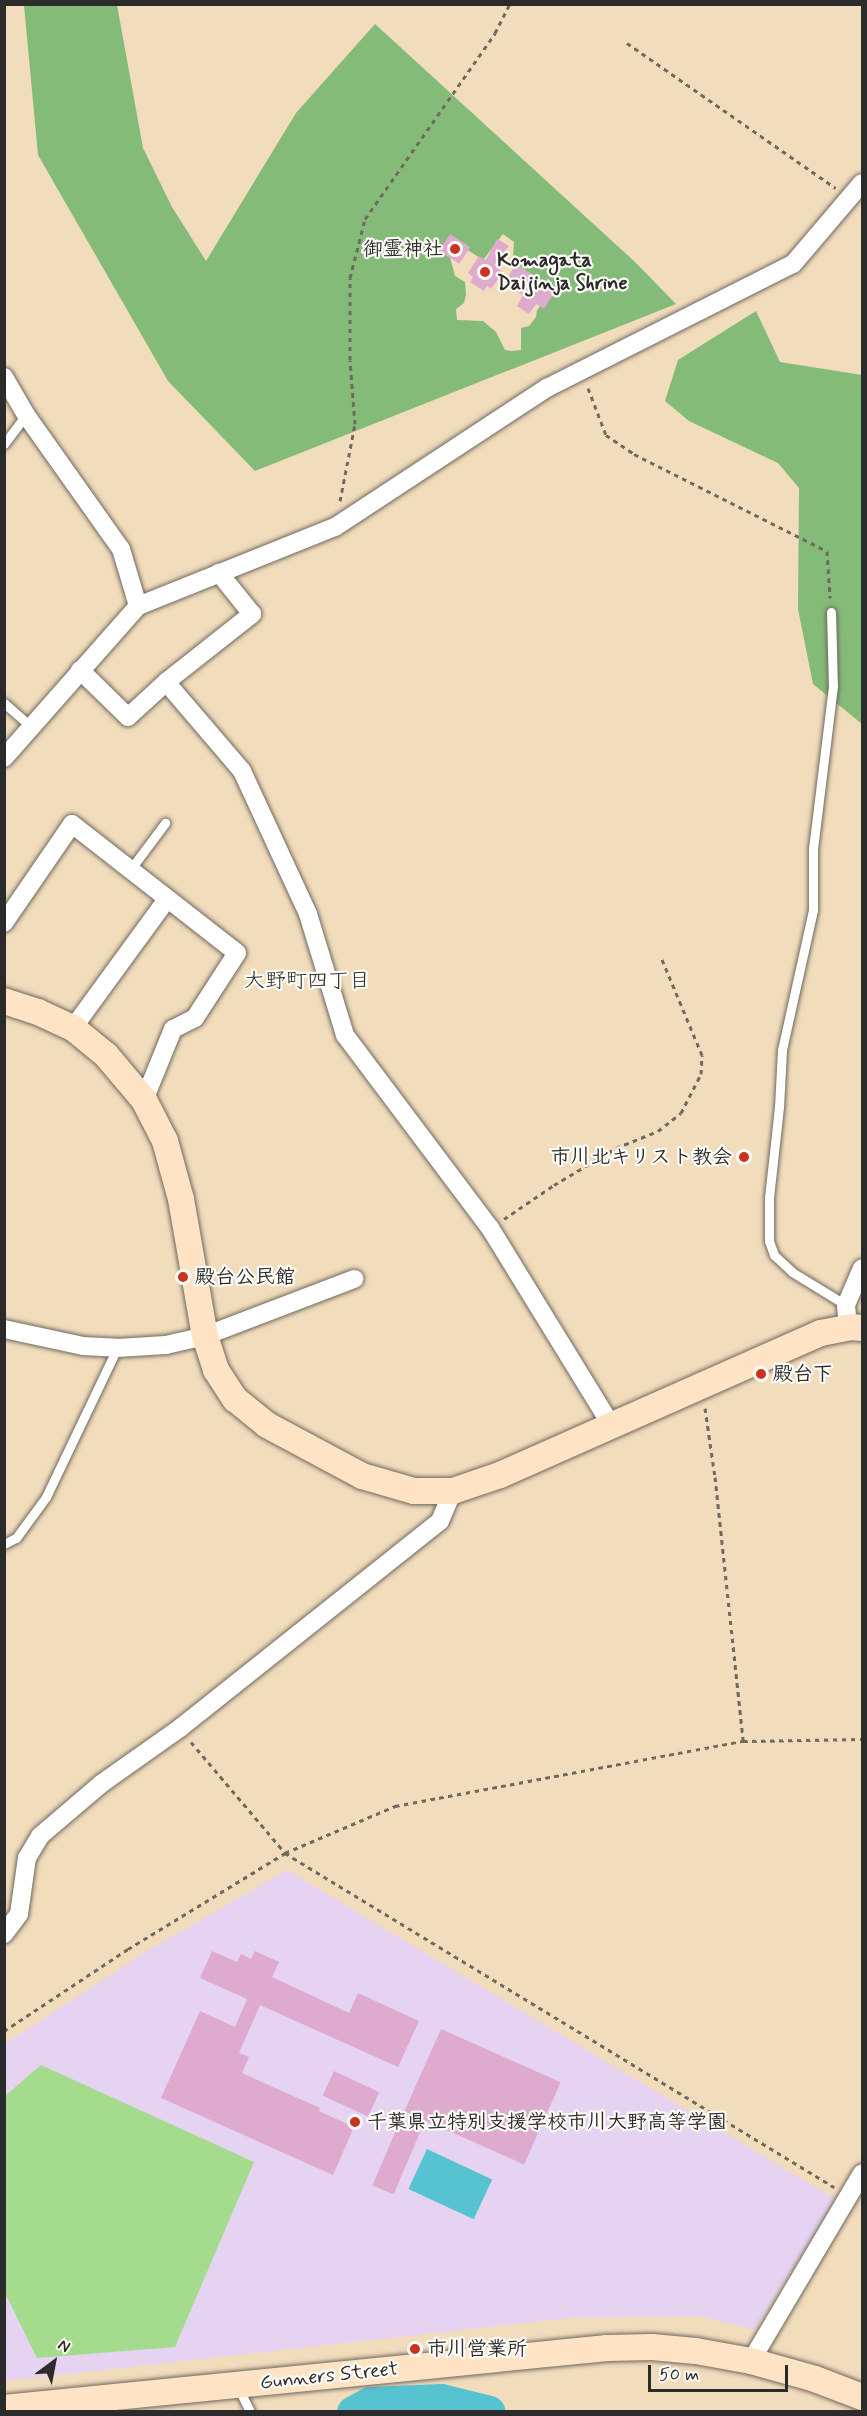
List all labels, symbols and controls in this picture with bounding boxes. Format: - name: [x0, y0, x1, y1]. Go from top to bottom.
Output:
- place label: 御霊神社: [363, 237, 443, 261]
- marker: 御霊神社: [448, 242, 462, 256]
- place label: Komagata Daijinja Shrine: [497, 248, 630, 295]
- marker: Komagata Daijinja Shrine: [478, 265, 492, 279]
- district label: 大野町四丁目: [244, 968, 370, 994]
- place label: 市川北キリスト教会: [552, 1145, 732, 1169]
- marker: 市川北キリスト教会: [737, 1150, 751, 1164]
- place label: 殿台公民館: [195, 1265, 295, 1289]
- marker: 殿台公民館: [176, 1270, 190, 1284]
- place label: 殿台下: [773, 1362, 833, 1386]
- marker: 殿台下: [754, 1367, 768, 1381]
- place label: 千葉県立特別支援学校市川大野高等学園: [367, 2110, 727, 2134]
- marker: 千葉県立特別支援学校市川大野高等学園: [348, 2115, 362, 2129]
- north arrow: [24, 2332, 84, 2392]
- text: N: [54, 2335, 74, 2358]
- place label: 市川営業所: [427, 2337, 527, 2361]
- marker: 市川営業所: [408, 2342, 422, 2356]
- scale bar: [651, 2353, 790, 2391]
- street label: Gunners Street: [259, 2357, 399, 2395]
- text: 50 m: [659, 2363, 699, 2387]

